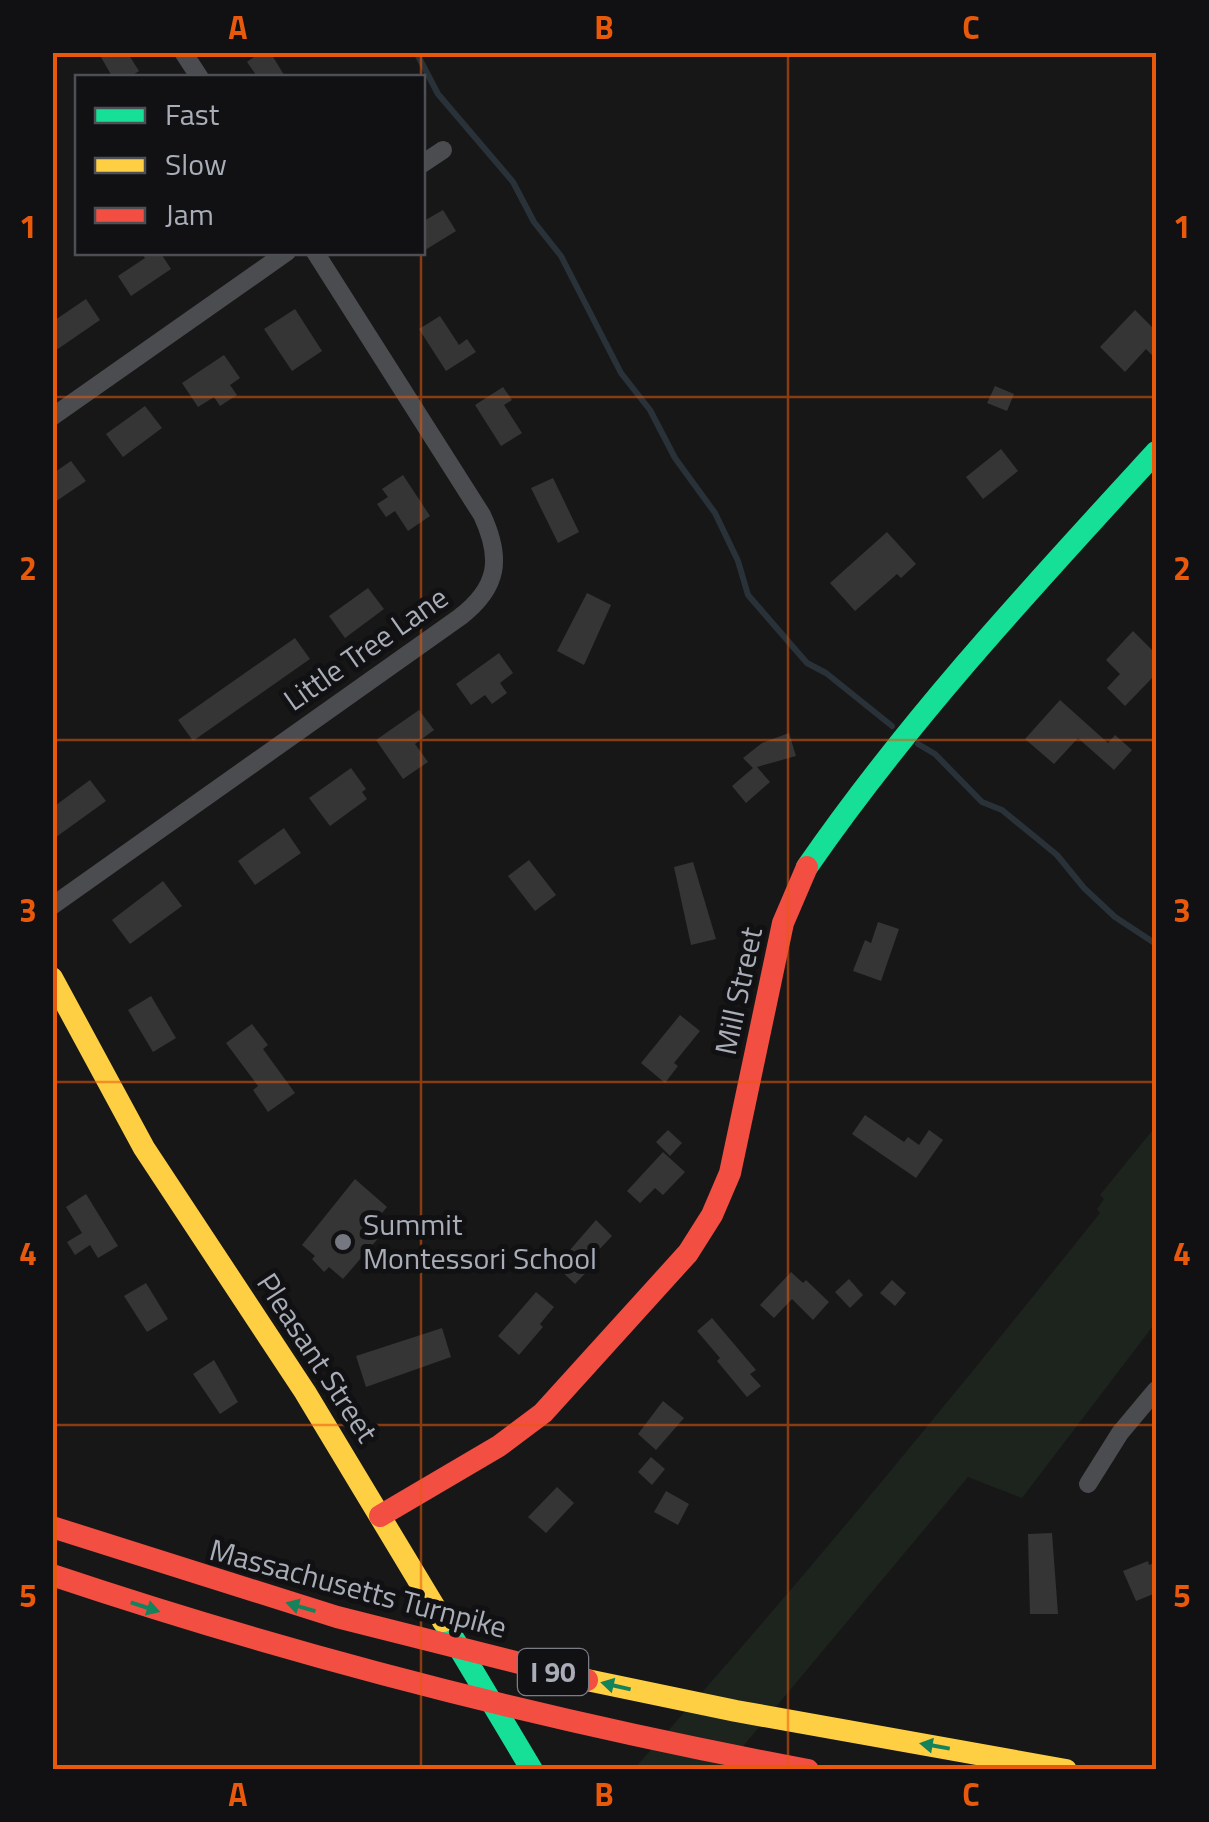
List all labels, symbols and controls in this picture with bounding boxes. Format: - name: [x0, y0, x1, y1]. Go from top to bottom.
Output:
- text: A: [228, 3, 248, 51]
- text: B: [594, 3, 614, 51]
- text: C: [962, 3, 980, 51]
- legend: [75, 75, 425, 255]
- text: Fast: [165, 91, 220, 137]
- text: Slow: [165, 141, 227, 187]
- text: Jam: [165, 191, 214, 237]
- text: 1: [19, 202, 37, 250]
- text: 1: [1173, 202, 1191, 250]
- text: 2: [19, 544, 37, 592]
- text: 2: [1173, 544, 1191, 592]
- street label: Little Tree Lane: [274, 574, 457, 722]
- text: 3: [19, 886, 37, 934]
- text: 3: [1173, 886, 1191, 934]
- street label: Mill Street: [702, 922, 774, 1059]
- place label: Summit Montessori School: [363, 1201, 597, 1281]
- text: 4: [19, 1229, 37, 1277]
- text: 4: [1173, 1229, 1191, 1277]
- marker: Summit Montessori School: [332, 1231, 354, 1253]
- street label: Pleasant Street: [246, 1263, 390, 1452]
- street label: Massachusetts Turnpike: [205, 1526, 512, 1650]
- text: 5: [19, 1571, 37, 1619]
- text: 5: [1173, 1571, 1191, 1619]
- one-way arrow: [285, 1599, 316, 1614]
- one-way arrow: [130, 1600, 160, 1615]
- road number: I 90: [518, 1649, 588, 1695]
- one-way arrow: [600, 1678, 631, 1694]
- one-way arrow: [919, 1738, 951, 1753]
- text: A: [228, 1770, 248, 1818]
- text: B: [594, 1770, 614, 1818]
- text: C: [962, 1770, 980, 1818]

